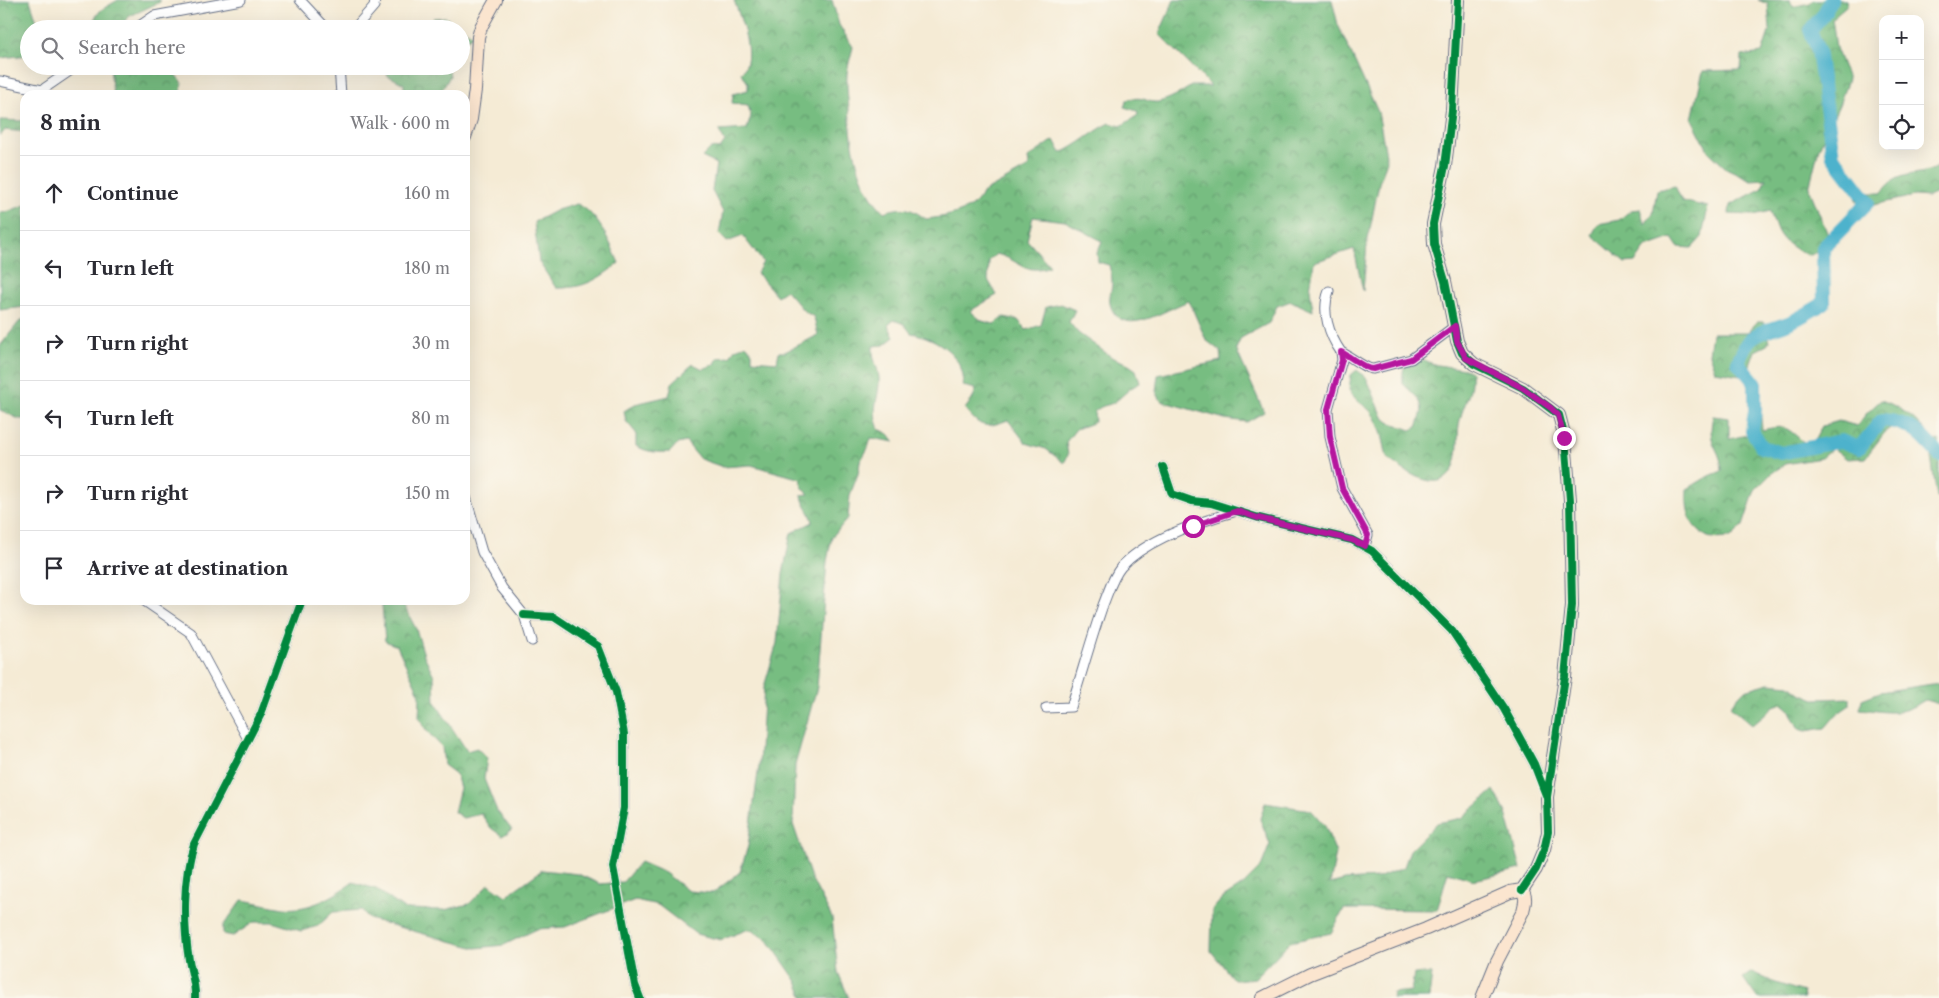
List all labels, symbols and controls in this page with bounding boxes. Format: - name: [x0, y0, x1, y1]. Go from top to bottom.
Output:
- map controls: [1879, 15, 1924, 150]
- button: +: [1879, 15, 1924, 60]
- search box: [20, 20, 470, 75]
- icon: search: [38, 34, 66, 62]
- text: Search here: [78, 36, 186, 59]
- button: −: [1879, 60, 1924, 105]
- button: locate: [1879, 105, 1924, 150]
- text: 8 min: [40, 110, 101, 135]
- text: Walk · 600 m: [350, 113, 450, 133]
- icon: ahead: [40, 179, 68, 207]
- text: Continue: [87, 182, 179, 205]
- text: 160 m: [405, 183, 450, 203]
- icon: left: [40, 254, 68, 282]
- text: Turn left: [87, 257, 174, 280]
- text: 180 m: [404, 258, 450, 278]
- icon: right: [40, 329, 68, 357]
- text: Turn right: [87, 332, 188, 355]
- text: 30 m: [412, 333, 450, 353]
- icon: left: [40, 404, 68, 432]
- text: Turn left: [87, 407, 174, 430]
- text: 80 m: [411, 408, 450, 428]
- route end: [1553, 427, 1576, 450]
- icon: right: [40, 479, 68, 507]
- text: Turn right: [87, 482, 188, 505]
- text: 150 m: [405, 483, 450, 503]
- route start: [1182, 515, 1205, 538]
- icon: arrive: [40, 554, 68, 582]
- text: Arrive at destination: [87, 557, 288, 580]

